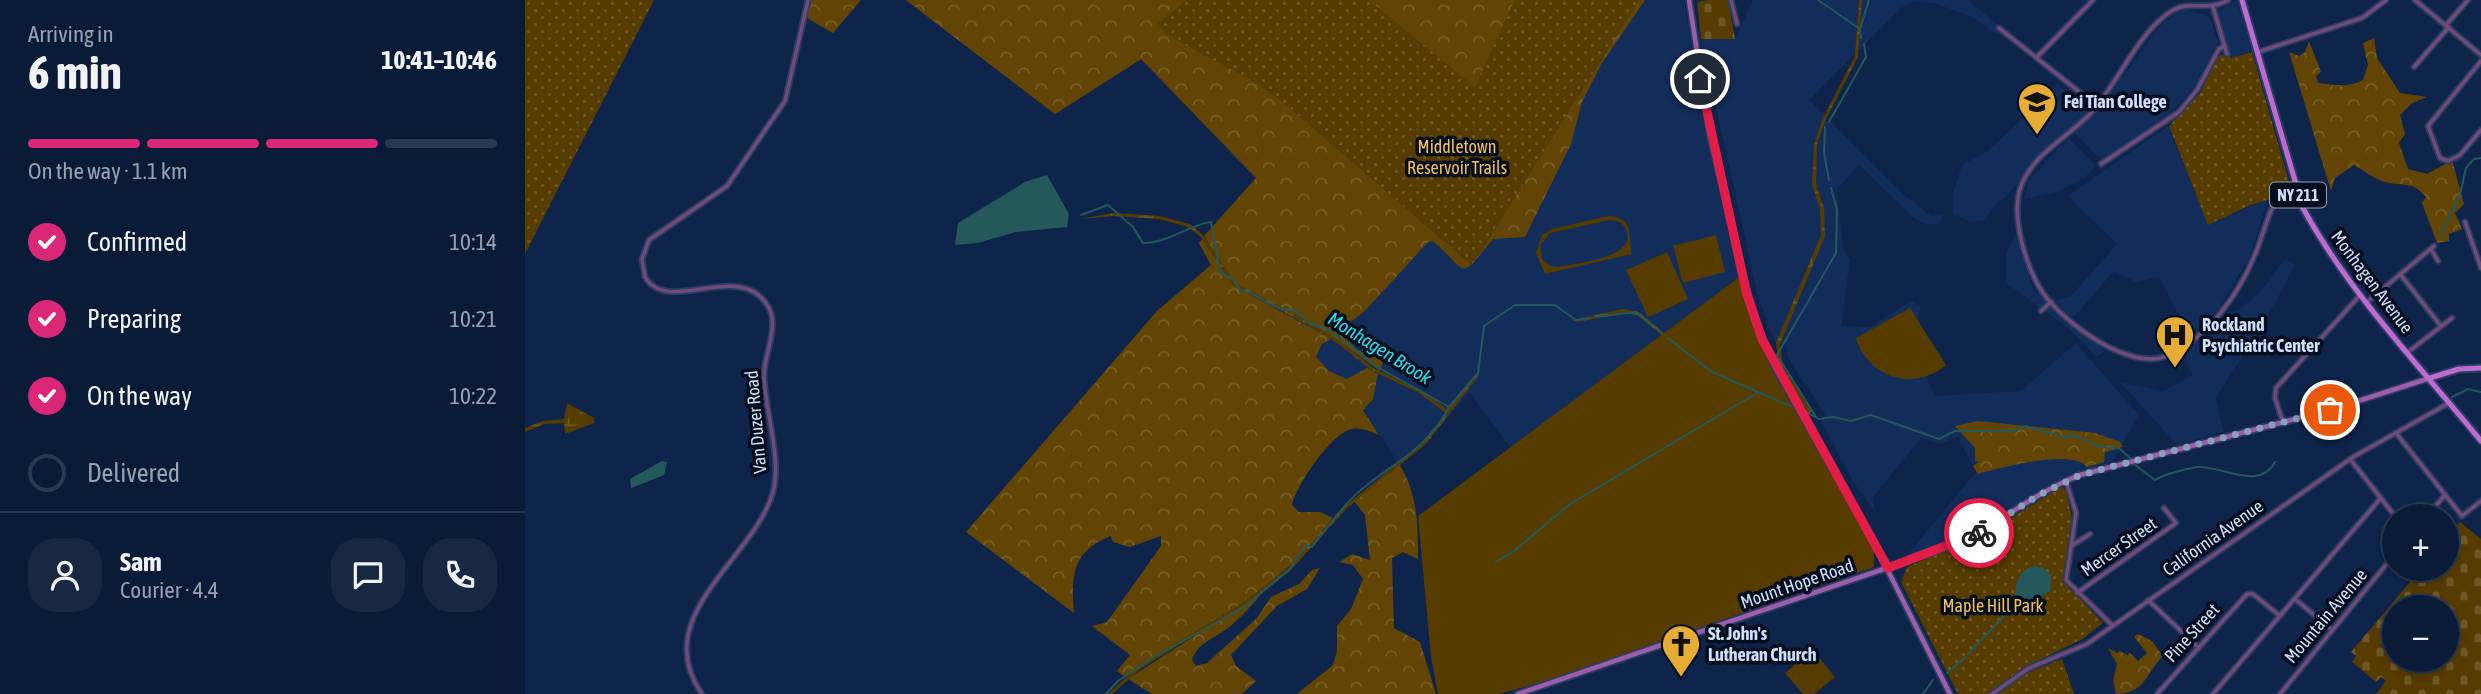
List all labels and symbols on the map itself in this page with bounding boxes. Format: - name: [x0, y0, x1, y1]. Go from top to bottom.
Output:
- pin: [1670, 49, 1730, 109]
- school or university icon: Fei Tian College: [2016, 81, 2058, 136]
- place label: Fei Tian College: [2064, 91, 2167, 112]
- park label: Middletown Reservoir Trails: [1407, 136, 1507, 178]
- road number: NY 211: [2270, 182, 2326, 208]
- street label: Monhagen Avenue: [2327, 226, 2418, 337]
- water label: Monhagen Brook: [1324, 307, 1436, 389]
- hospital icon: Rockland Psychiatric Center: [2154, 314, 2196, 369]
- place label: Rockland Psychiatric Center: [2202, 314, 2320, 356]
- street label: Van Duzer Road: [741, 370, 770, 474]
- pin: [2300, 380, 2360, 440]
- street label: California Avenue: [2159, 495, 2267, 580]
- courier: [1944, 498, 2014, 568]
- street label: Mercer Street: [2077, 513, 2161, 580]
- street label: Mount Hope Road: [1738, 554, 1856, 613]
- street label: Mountain Avenue: [2280, 564, 2371, 667]
- park label: Maple Hill Park: [1943, 595, 2044, 616]
- street label: Pine Street: [2160, 599, 2223, 666]
- church icon: St. John's Lutheran Church: [1660, 623, 1702, 678]
- place label: St. John's Lutheran Church: [1708, 623, 1817, 665]

